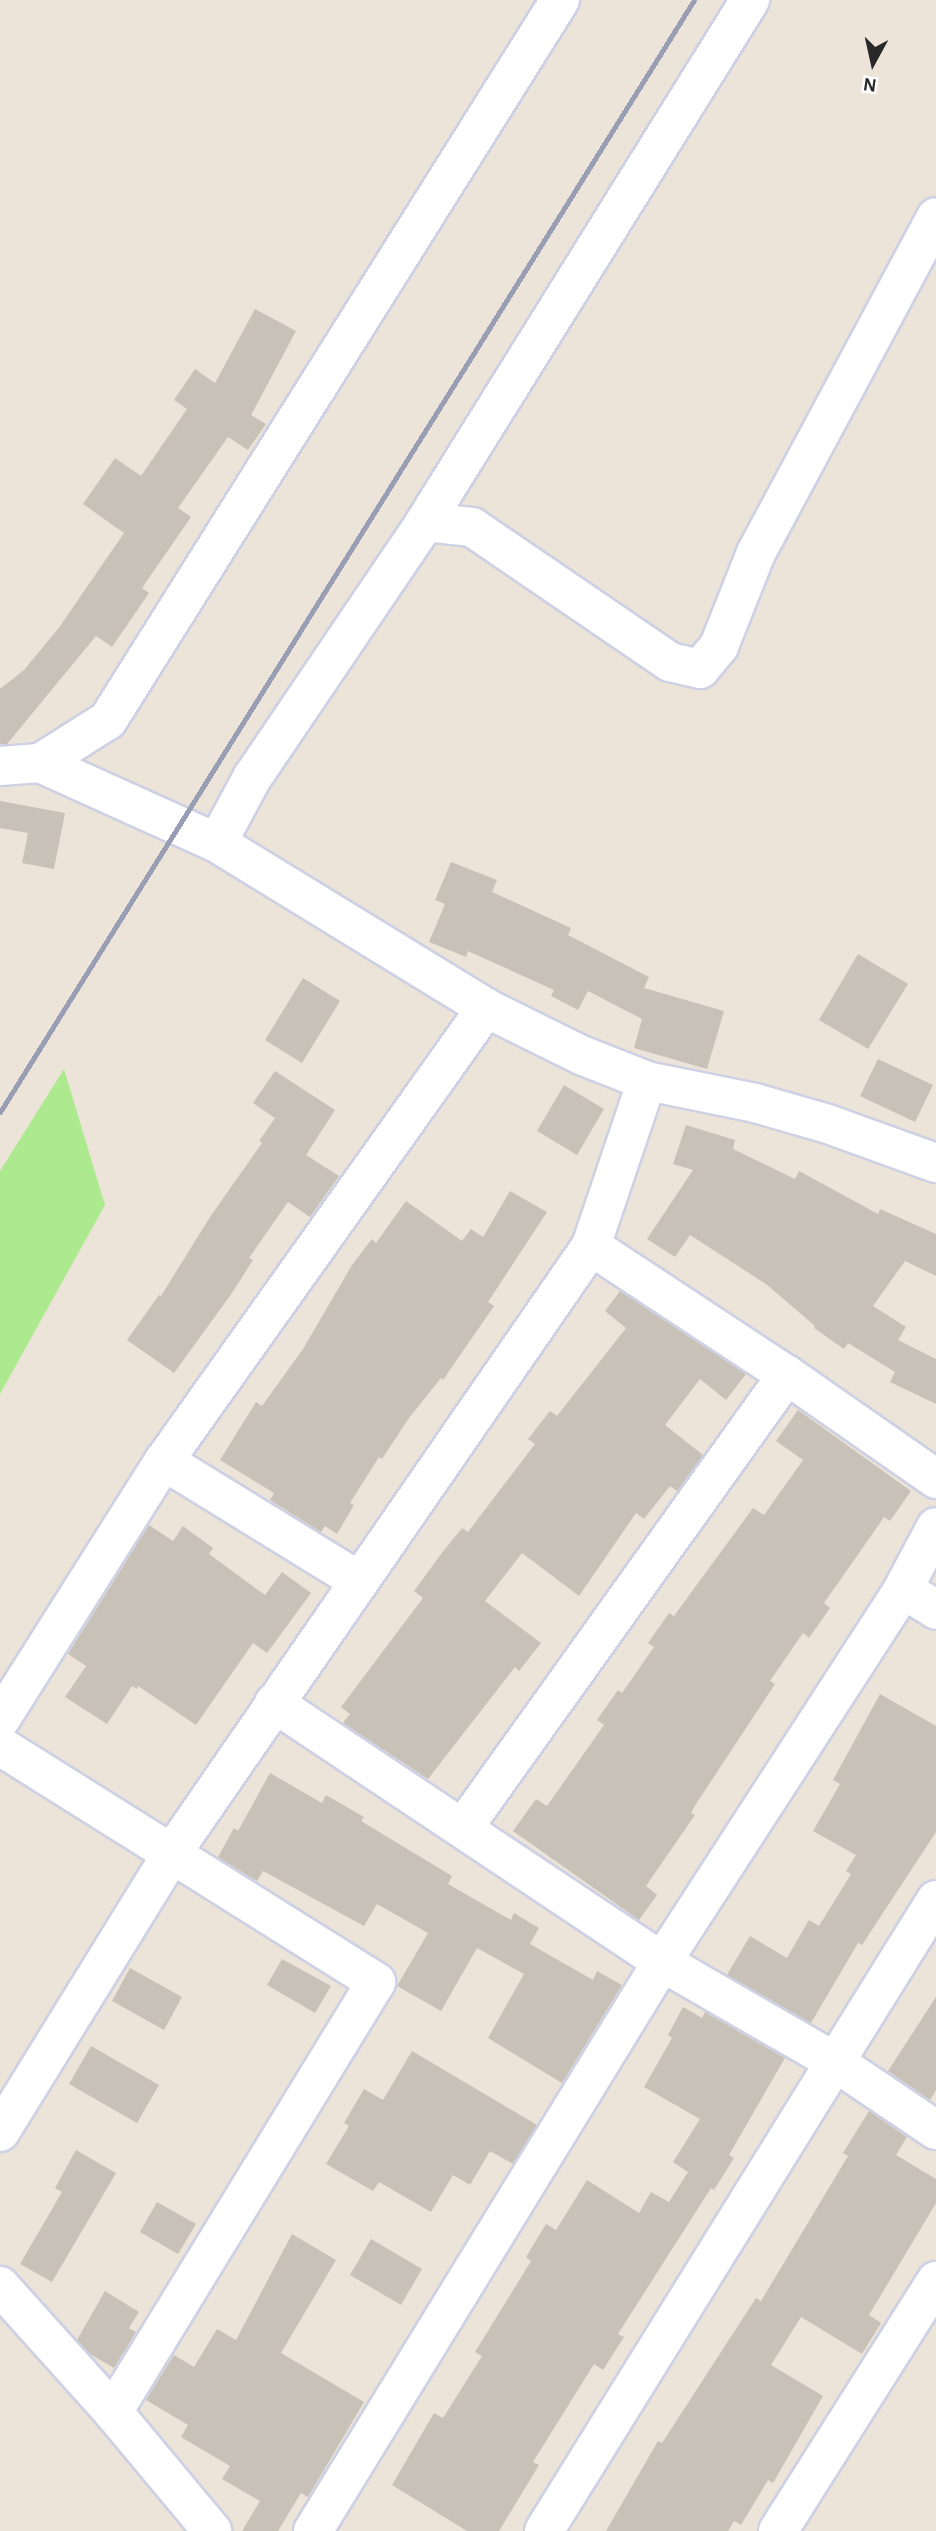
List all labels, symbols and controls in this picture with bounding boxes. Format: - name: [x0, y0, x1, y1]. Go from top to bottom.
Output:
- north arrow: [838, 28, 908, 98]
- text: N: [862, 74, 878, 95]

